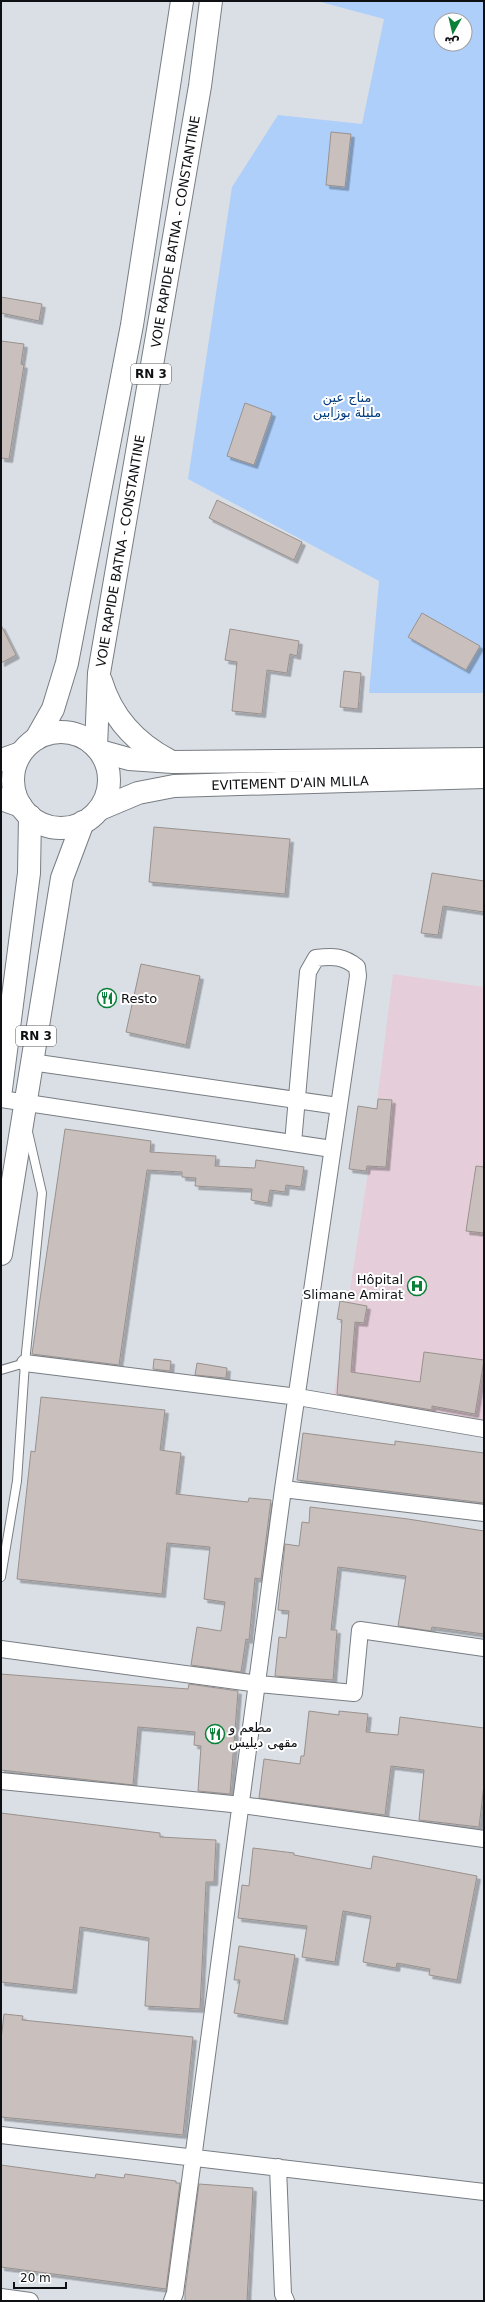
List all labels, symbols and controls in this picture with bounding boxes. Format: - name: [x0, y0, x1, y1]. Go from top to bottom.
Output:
- north arrow: [433, 12, 473, 52]
- text: ش: [443, 34, 460, 49]
- street label: VOIE RAPIDE BATNA - CONSTANTINE: [148, 114, 202, 349]
- road number: RN 3: [131, 364, 171, 384]
- park label: مناج عين مليلة بوزابين: [313, 390, 381, 421]
- street label: VOIE RAPIDE BATNA - CONSTANTINE: [93, 433, 147, 668]
- street label: EVITEMENT D'AIN MLILA: [211, 773, 369, 792]
- restaurant icon: Resto: [96, 987, 118, 1009]
- place label: Resto: [121, 991, 157, 1006]
- road number: RN 3: [16, 1026, 56, 1046]
- place label: Hôpital Slimane Amirat: [303, 1272, 403, 1302]
- hospital icon: Hôpital Slimane Amirat: [406, 1275, 428, 1297]
- place label: مطعم و مقهى ديليس: [228, 1720, 298, 1751]
- restaurant icon: مطعم و مقهى ديليس: [204, 1723, 226, 1745]
- scale bar: [14, 2264, 66, 2290]
- text: 20 m: [20, 2271, 51, 2285]

